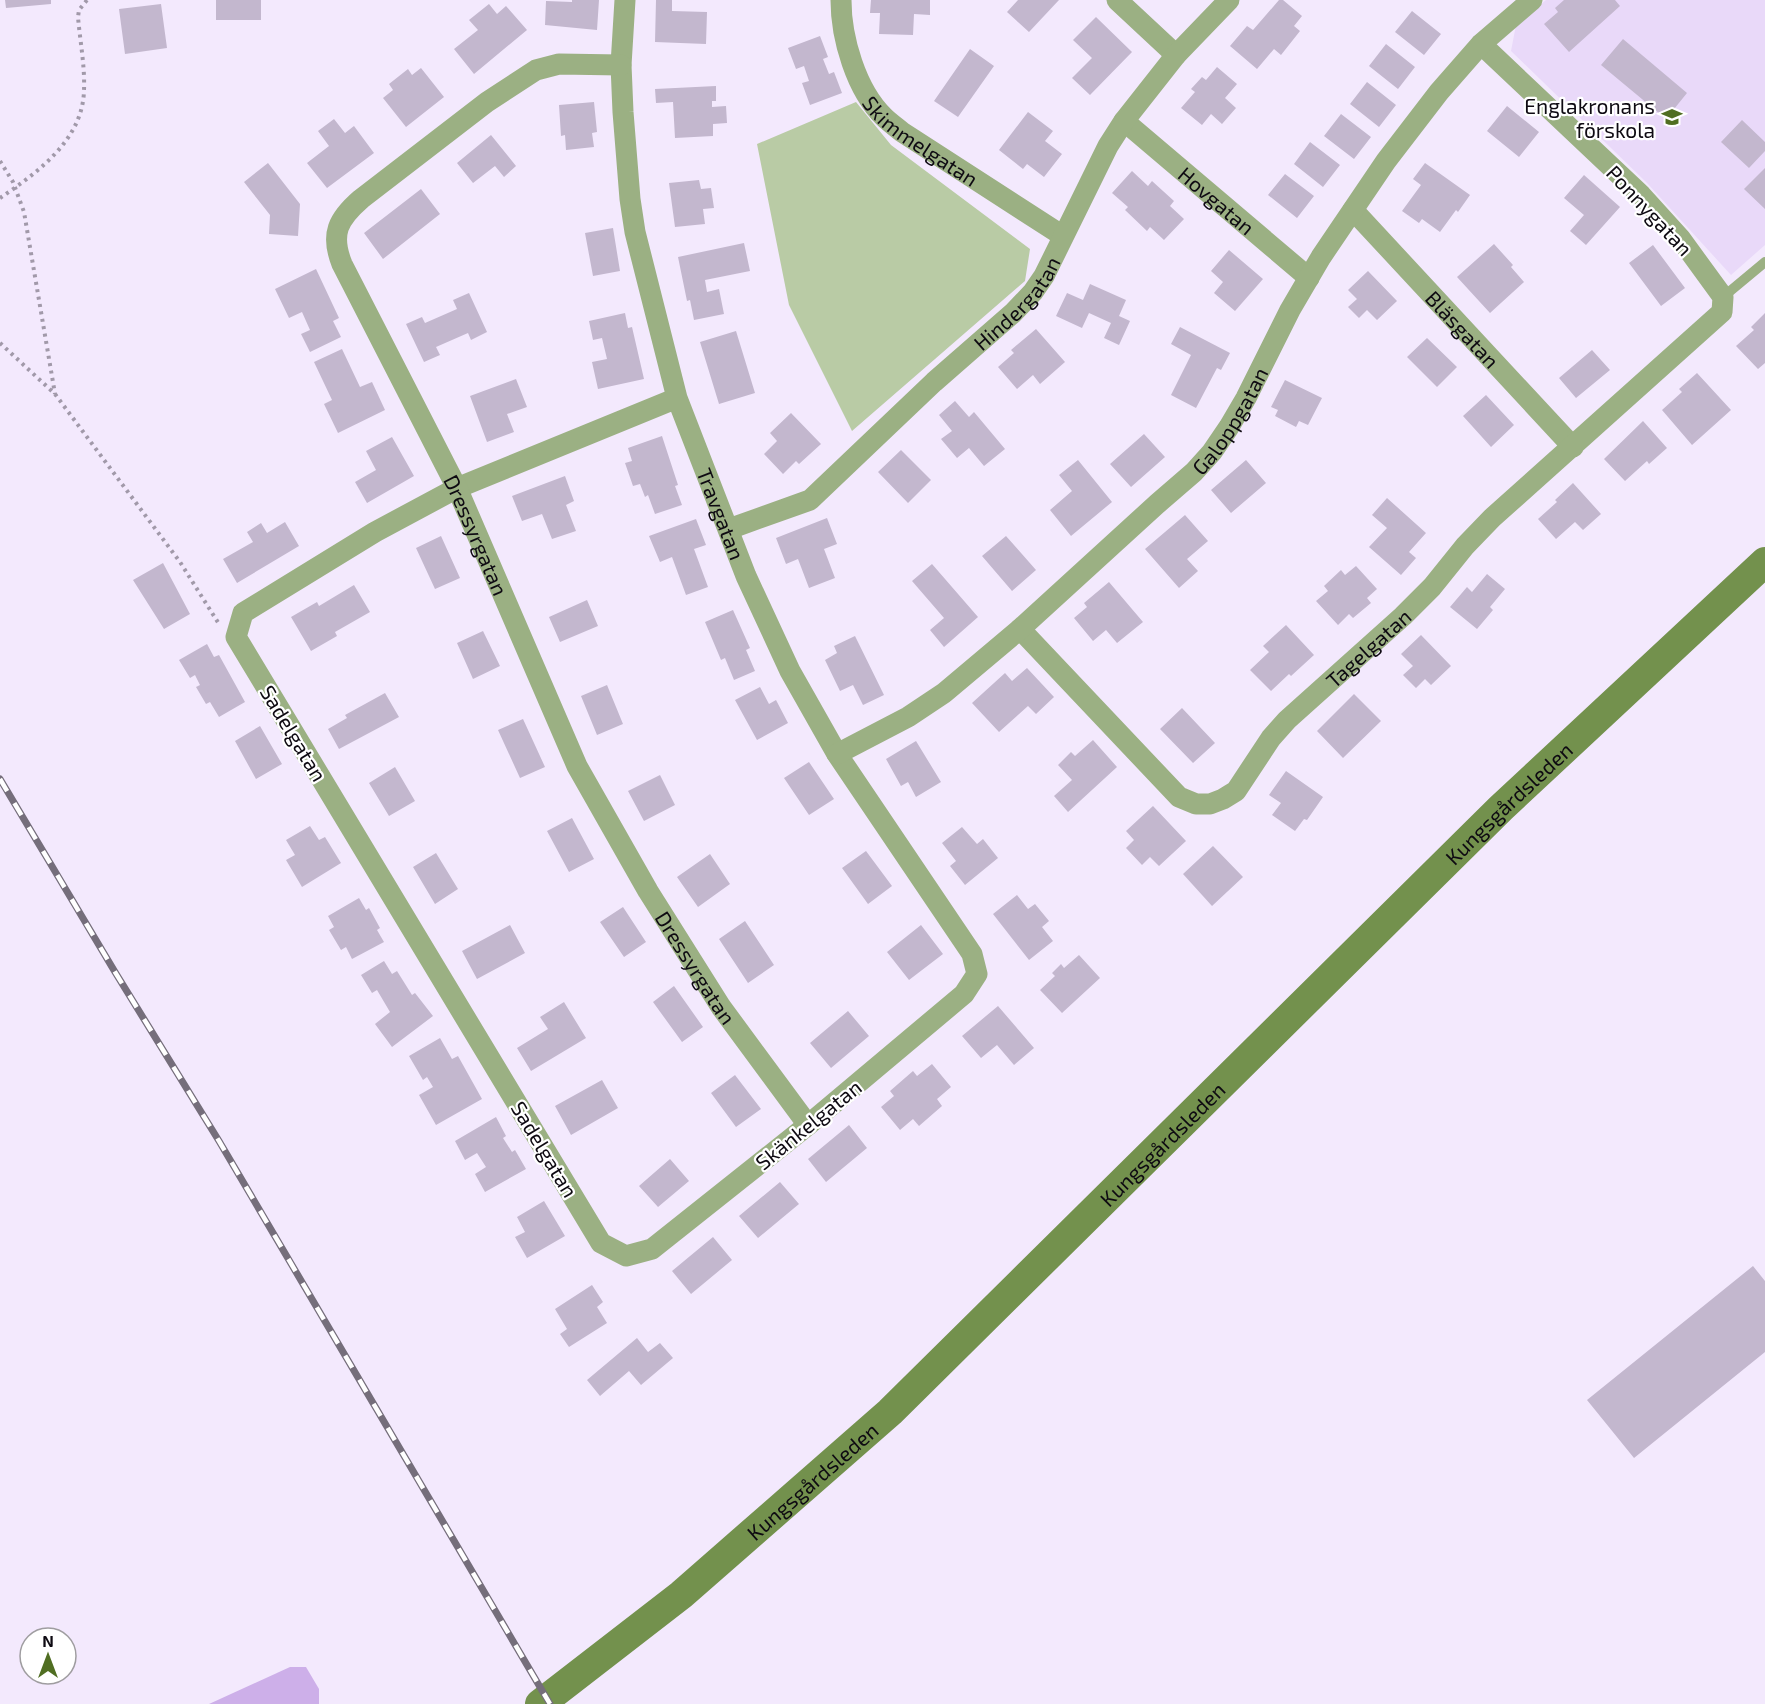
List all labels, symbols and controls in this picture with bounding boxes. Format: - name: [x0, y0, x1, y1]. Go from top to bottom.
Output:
- street label: Skimmelgatan: [858, 91, 983, 191]
- place label: Englakronans förskola: [1524, 93, 1655, 142]
- school or university icon: Englakronans förskola: [1660, 105, 1684, 129]
- street label: Ponnygatan: [1602, 160, 1698, 260]
- street label: Hovgatan: [1174, 161, 1260, 239]
- street label: Hindergatan: [968, 252, 1064, 355]
- street label: Bläsgatan: [1421, 285, 1505, 373]
- street label: Galoppgatan: [1186, 363, 1272, 479]
- street label: Travgatan: [693, 464, 751, 563]
- street label: Dressyrgatan: [440, 470, 514, 599]
- street label: Tagelgatan: [1320, 603, 1416, 692]
- street label: Sadelgatan: [256, 680, 332, 786]
- street label: Kungsgårdsleden: [1439, 736, 1577, 869]
- street label: Dressyrgatan: [651, 906, 742, 1029]
- street label: Skänkelgatan: [750, 1074, 866, 1174]
- street label: Kungsgårdsleden: [1094, 1076, 1229, 1211]
- street label: Sadelgatan: [507, 1096, 583, 1202]
- street label: Kungsgårdsleden: [741, 1416, 882, 1545]
- north arrow: [18, 1626, 78, 1686]
- text: N: [42, 1631, 54, 1650]

